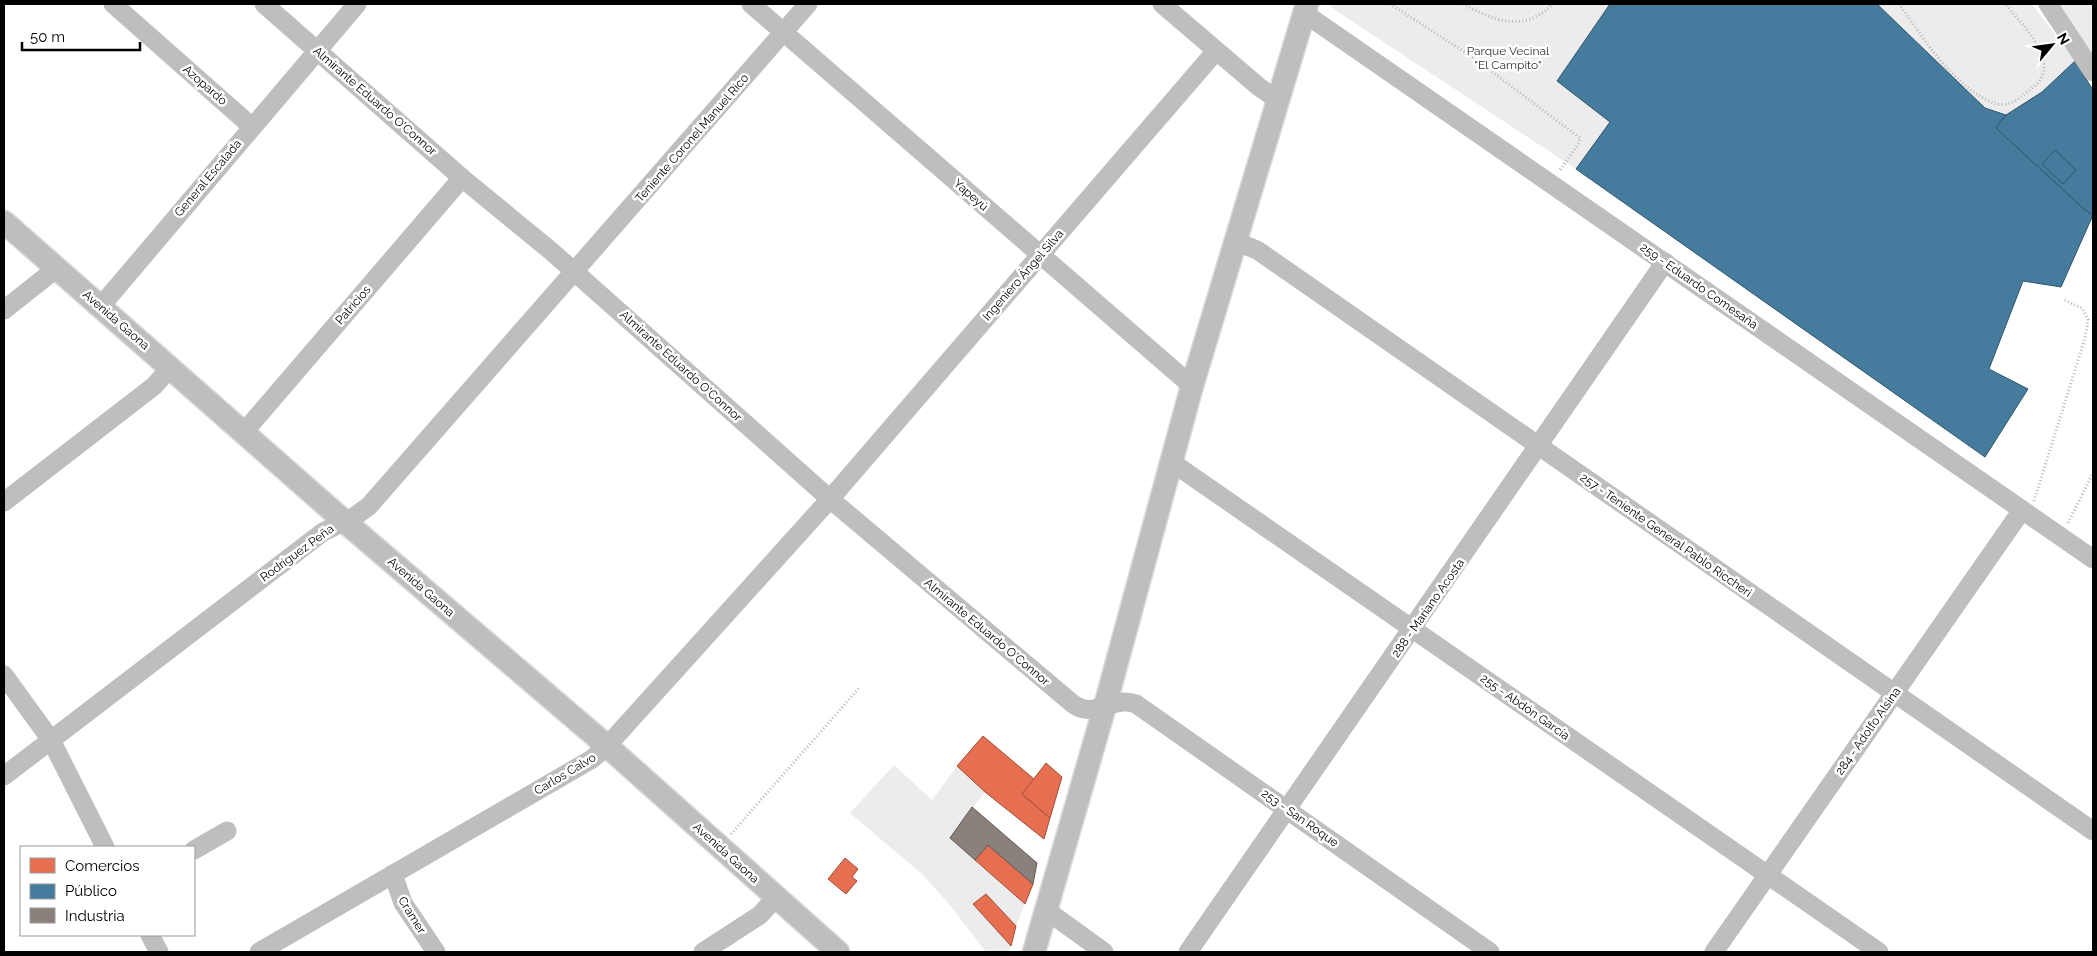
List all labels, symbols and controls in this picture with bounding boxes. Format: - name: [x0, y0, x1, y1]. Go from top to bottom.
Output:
- scale bar: [22, 20, 140, 52]
- north arrow: [2027, 20, 2077, 70]
- text: 50 m: [30, 28, 65, 46]
- text: N: [2054, 30, 2073, 47]
- street label: Almirante Eduardo O'Connor: [310, 44, 440, 159]
- park label: Parque Vecinal "El Campito": [1467, 44, 1550, 72]
- street label: Azopardo: [180, 62, 230, 108]
- street label: Teniente Coronel Manuel Rico: [632, 71, 752, 205]
- street label: General Escalada: [172, 137, 244, 219]
- street label: Yapeyú: [951, 176, 991, 214]
- street label: Ingeniero Ángel Silva: [980, 227, 1066, 323]
- street label: 259 - Eduardo Comesaña: [1638, 240, 1760, 332]
- street label: Patricios: [332, 283, 374, 327]
- street label: Avenida Gaona: [80, 287, 152, 353]
- street label: Almirante Eduardo O'Connor: [617, 308, 745, 425]
- street label: 257 - Teniente General Pablo Riccheri: [1578, 470, 1754, 600]
- street label: Rodríguez Peña: [258, 522, 336, 584]
- street label: Avenida Gaona: [385, 554, 457, 620]
- street label: 288 - Mariano Acosta: [1389, 556, 1467, 660]
- street label: Almirante Eduardo O'Connor: [922, 576, 1053, 689]
- street label: 255 - Abdón García: [1478, 671, 1572, 743]
- street label: 284 - Adolfo Alsina: [1833, 685, 1903, 777]
- street label: Carlos Calvo: [532, 750, 598, 798]
- street label: 253 - San Roque: [1259, 786, 1341, 850]
- street label: Avenida Gaona: [690, 820, 762, 886]
- legend: [20, 846, 195, 936]
- text: Comercios: [65, 857, 140, 875]
- text: Público: [65, 882, 117, 900]
- street label: Cramer: [395, 894, 429, 937]
- text: Industria: [65, 907, 125, 925]

